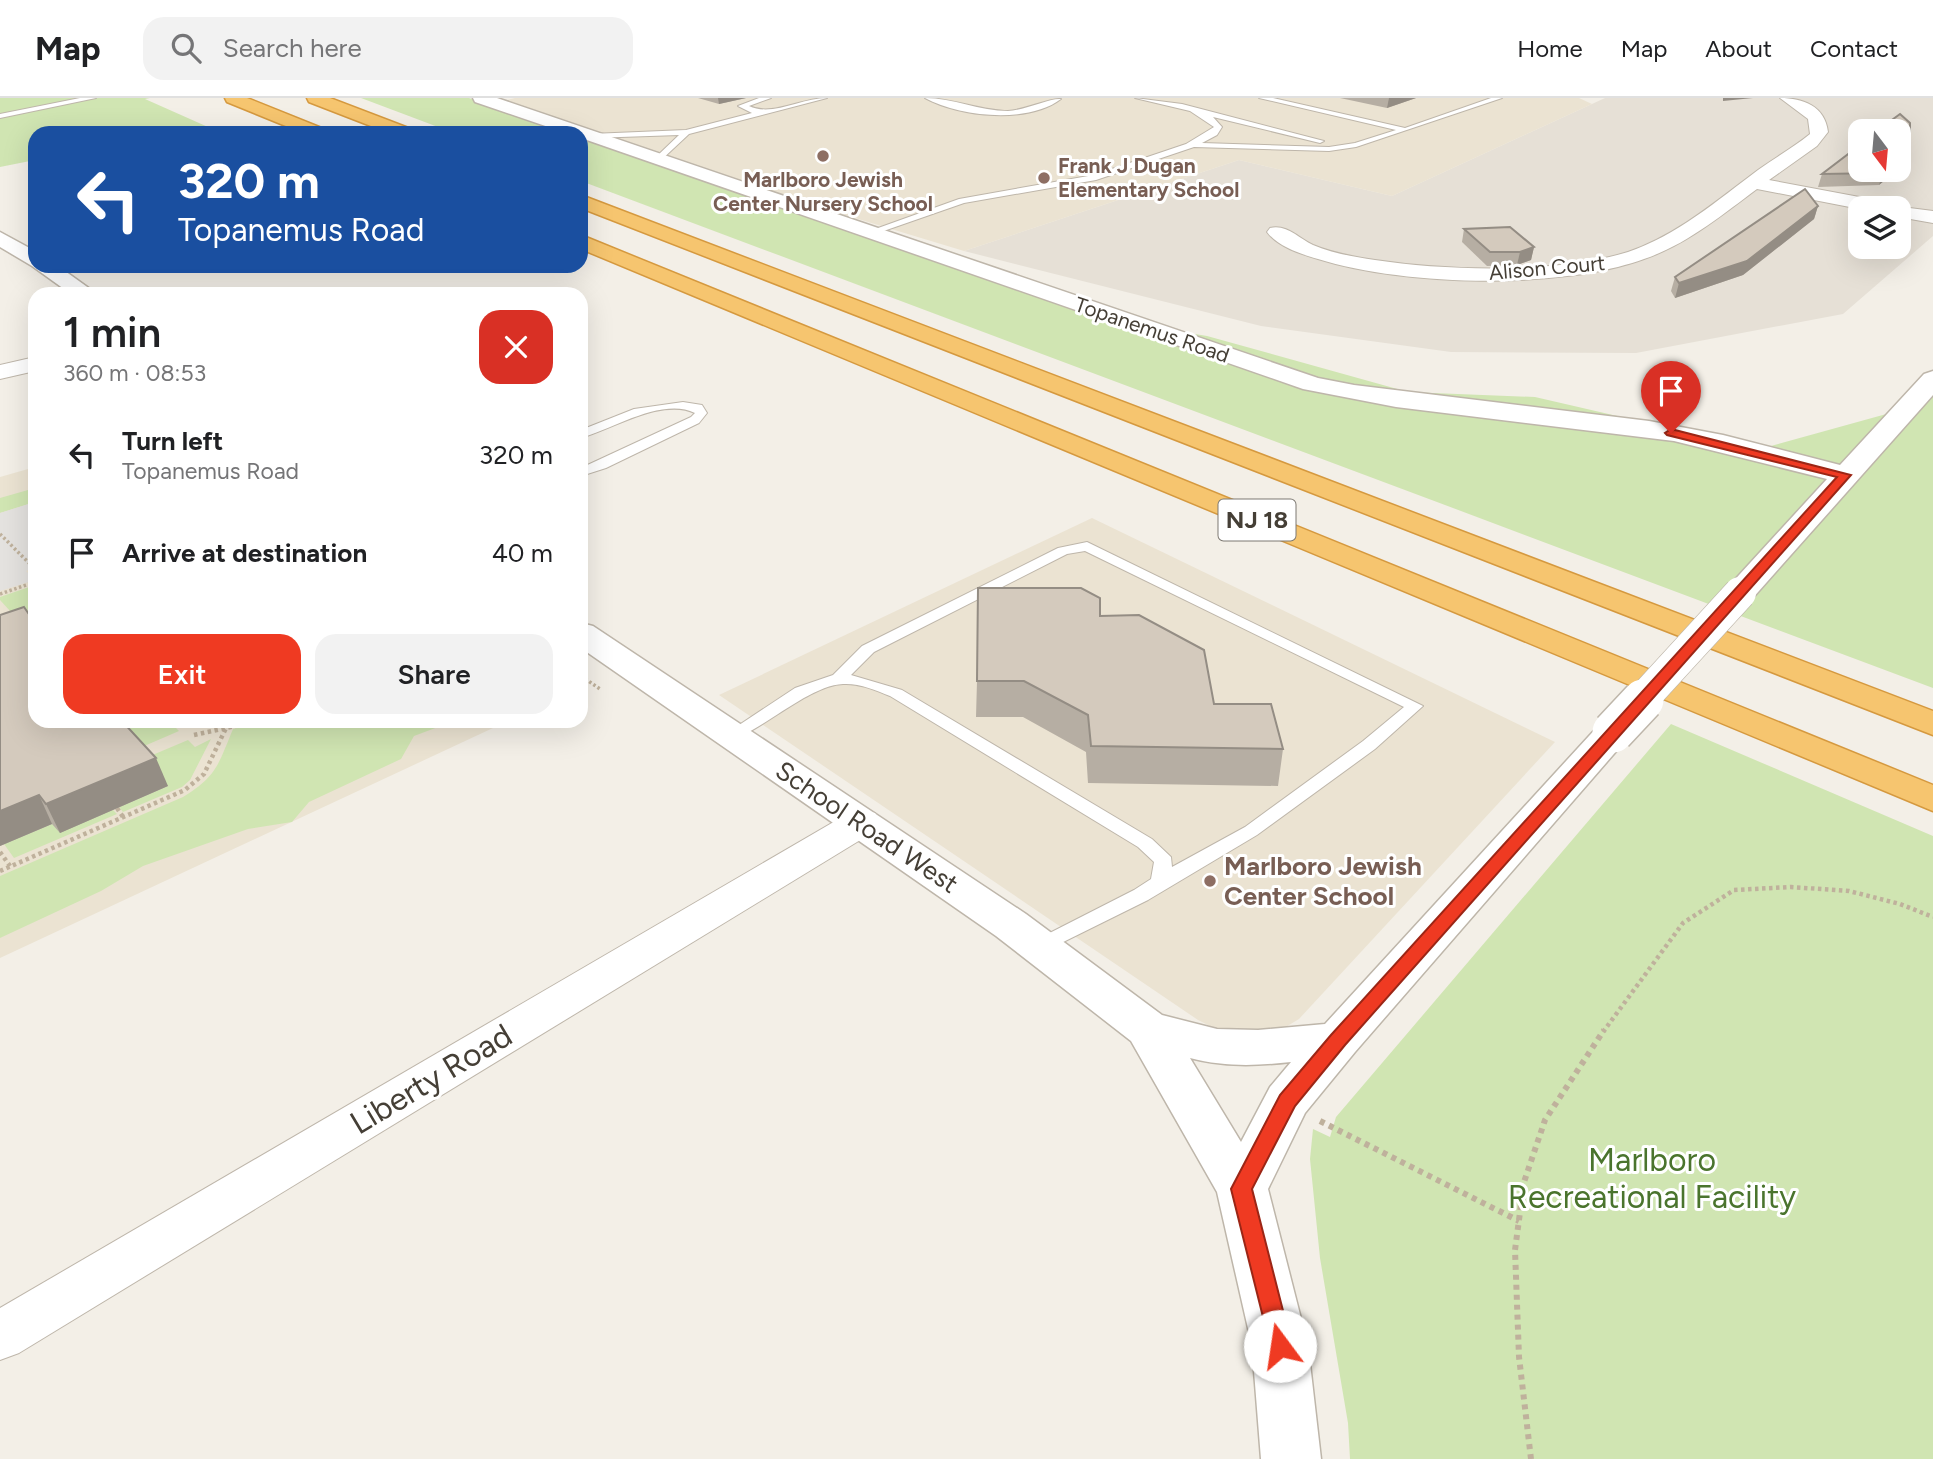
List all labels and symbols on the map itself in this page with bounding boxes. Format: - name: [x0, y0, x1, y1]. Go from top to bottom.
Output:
- north arrow: [1848, 119, 1911, 182]
- marker: Marlboro Jewish Center Nursery School: [815, 148, 831, 164]
- place label: Frank J Dugan Elementary School: [1058, 153, 1239, 202]
- place label: Marlboro Jewish Center Nursery School: [713, 167, 933, 216]
- marker: Frank J Dugan Elementary School: [1036, 170, 1052, 186]
- street label: Alison Court: [1488, 250, 1606, 285]
- street label: Topanemus Road: [1072, 291, 1233, 368]
- pin: [1641, 361, 1701, 433]
- road number: NJ 18: [1218, 500, 1296, 540]
- street label: School Road West: [770, 754, 964, 900]
- place label: Marlboro Jewish Center School: [1224, 850, 1422, 912]
- marker: Marlboro Jewish Center School: [1202, 873, 1218, 889]
- street label: Liberty Road: [343, 1016, 519, 1142]
- park label: Marlboro Recreational Facility: [1508, 1141, 1796, 1216]
- position arrow: [1243, 1309, 1317, 1383]

